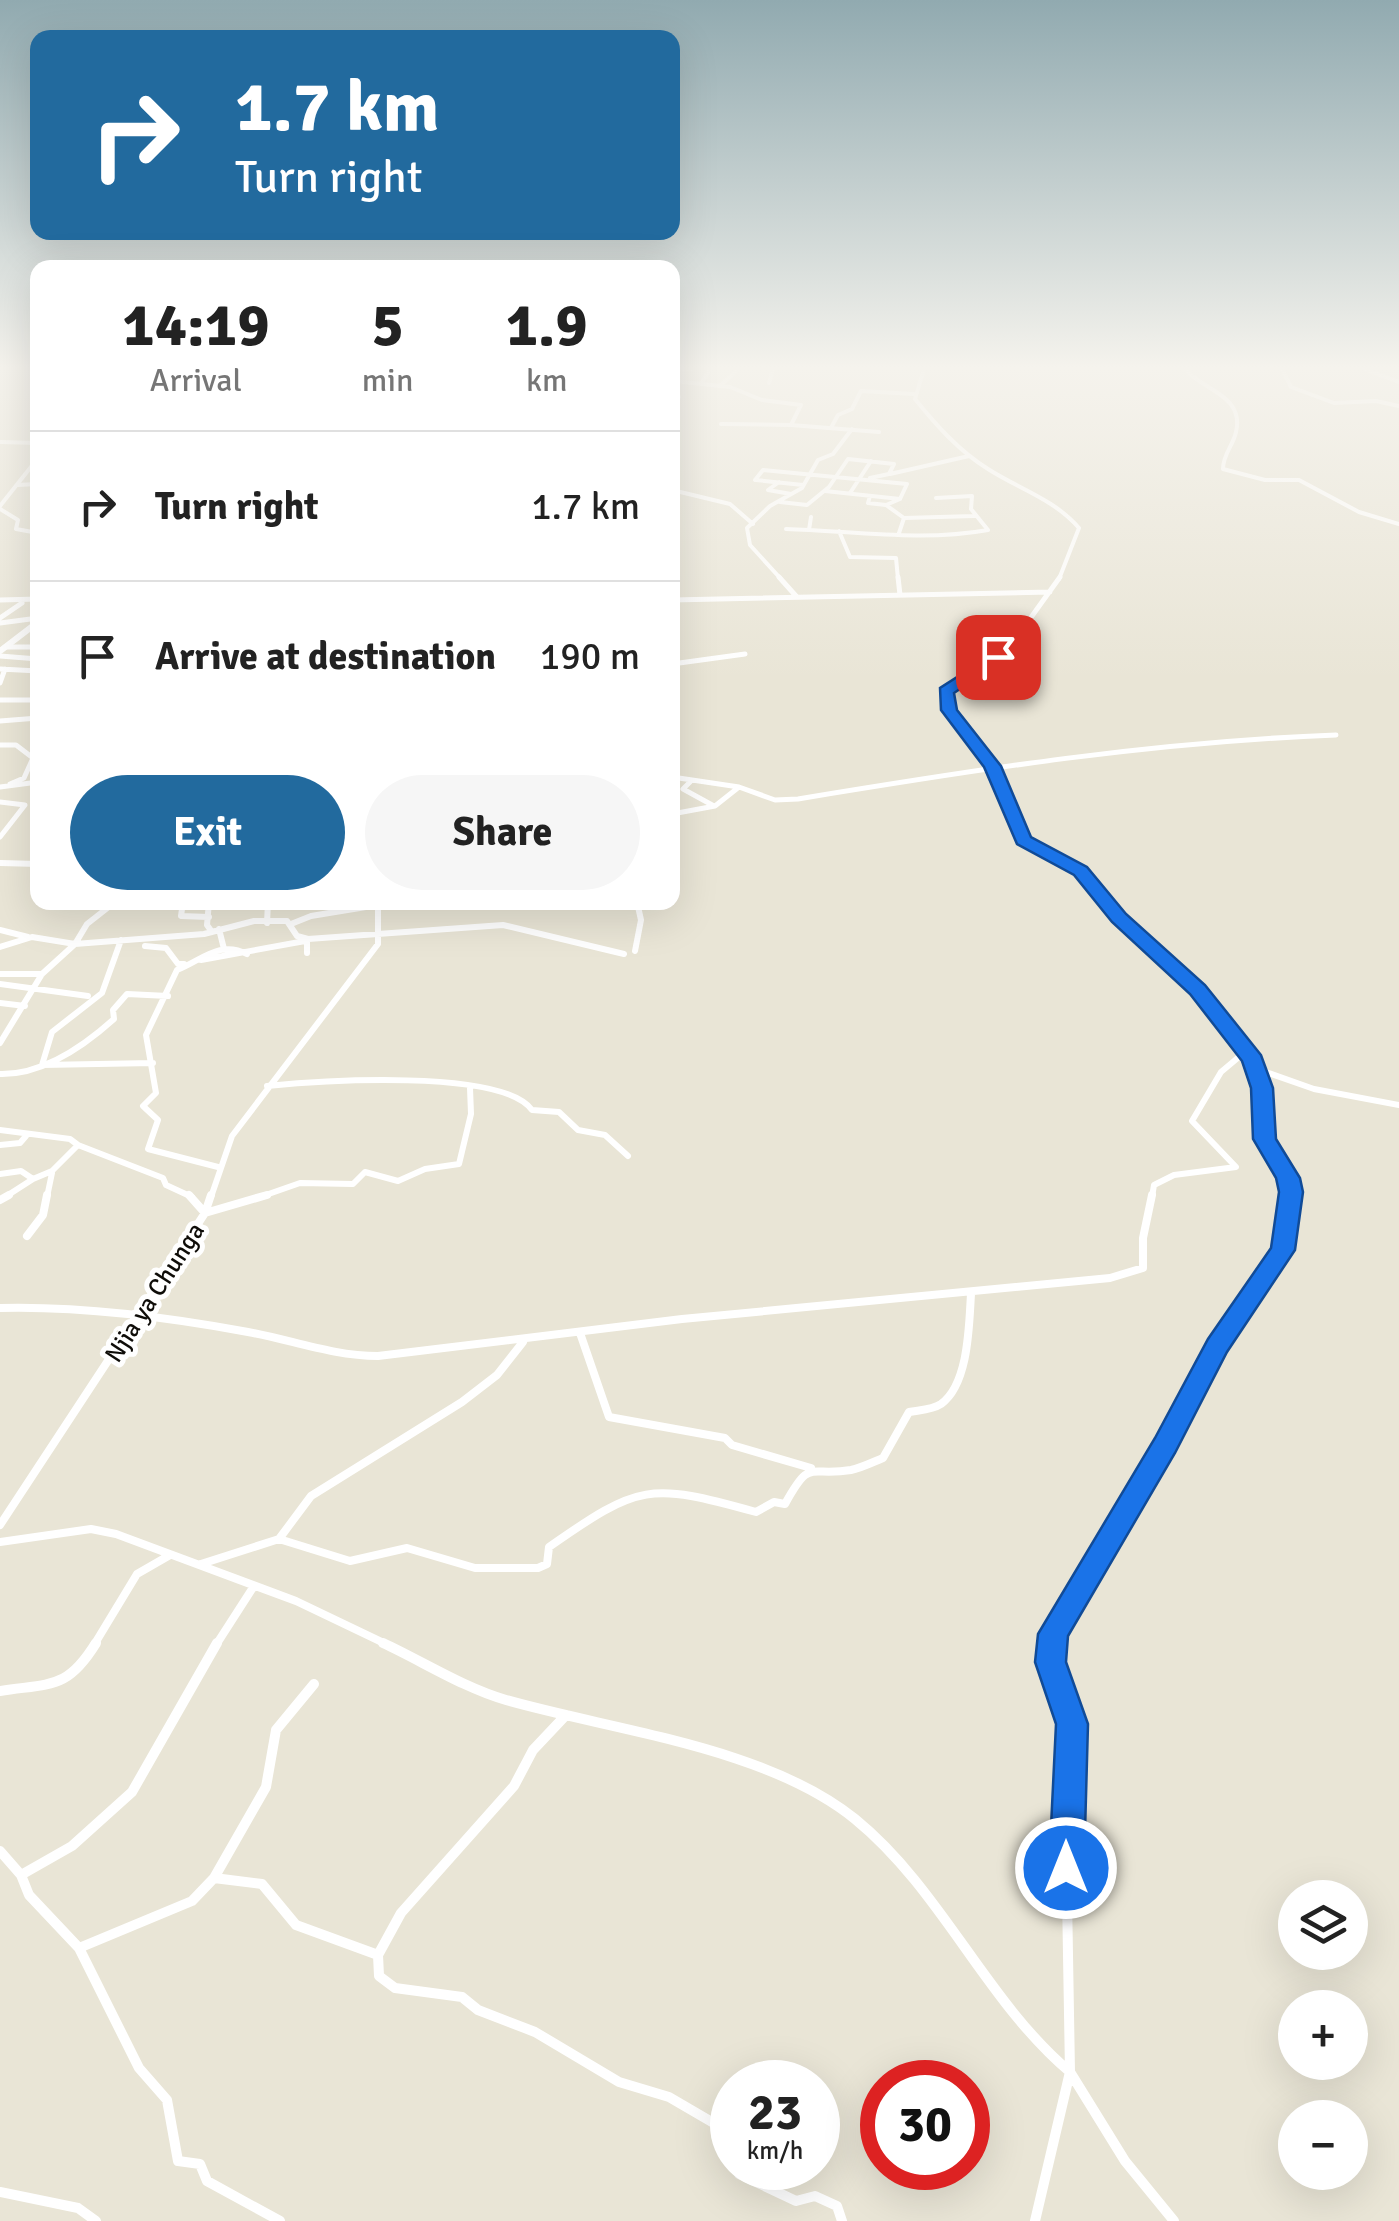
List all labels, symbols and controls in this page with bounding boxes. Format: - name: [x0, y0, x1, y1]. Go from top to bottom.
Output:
- text: 1.7 km: [235, 64, 439, 150]
- icon: right: [70, 70, 200, 200]
- text: Turn right: [235, 150, 423, 205]
- text: 14:19: [122, 289, 270, 363]
- text: 5: [371, 289, 404, 363]
- text: 1.9: [506, 289, 588, 363]
- text: Arrival: [150, 361, 242, 400]
- text: min: [362, 361, 413, 400]
- text: km: [526, 361, 568, 400]
- icon: right: [70, 479, 125, 534]
- text: Turn right: [155, 483, 319, 530]
- text: 1.7 km: [531, 483, 640, 530]
- pin: [956, 615, 1041, 700]
- icon: arrive: [70, 629, 125, 684]
- icon: arrive: [971, 630, 1026, 685]
- text: Arrive at destination: [155, 633, 496, 680]
- text: 190 m: [540, 633, 640, 680]
- button: Exit: [70, 775, 345, 890]
- button: Share: [365, 775, 640, 890]
- street label: Njia ya Chunga: [98, 1217, 211, 1368]
- position arrow: [1014, 1816, 1118, 1920]
- map controls: [1278, 1880, 1368, 2190]
- button: layers: [1278, 1880, 1368, 1970]
- button: +: [1278, 1990, 1368, 2080]
- speed limit sign: 30: [860, 2060, 990, 2190]
- text: 23: [748, 2082, 802, 2144]
- button: −: [1278, 2100, 1368, 2190]
- text: km/h: [747, 2135, 803, 2166]

